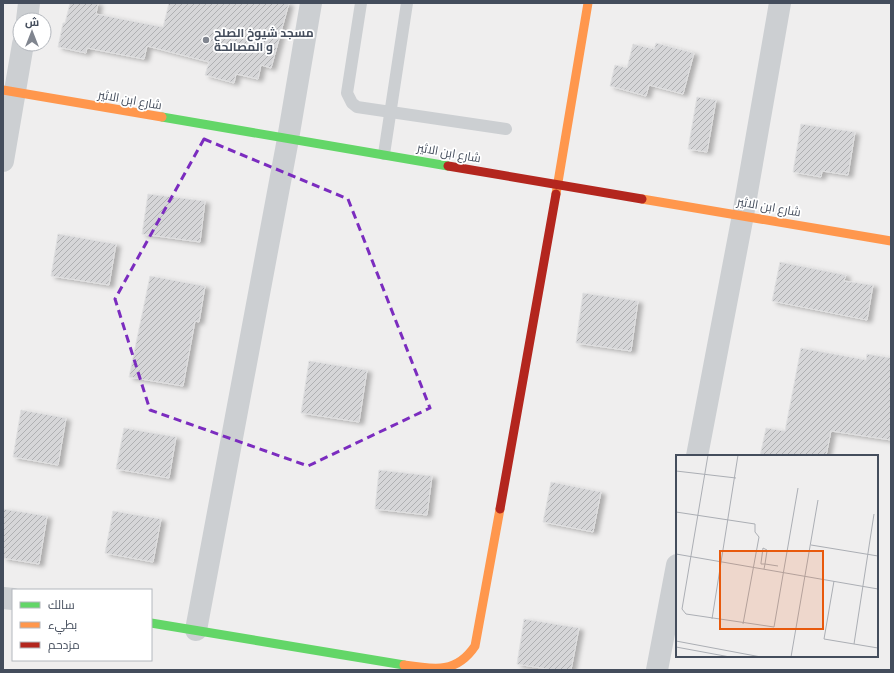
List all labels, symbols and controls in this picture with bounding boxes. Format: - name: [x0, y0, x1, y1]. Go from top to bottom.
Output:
- north arrow: [12, 12, 52, 52]
- text: ش: [25, 14, 39, 30]
- place label: مسجد شيوخ الصلح و المصالحة: [214, 23, 314, 56]
- marker: مسجد شيوخ الصلح و المصالحة: [201, 35, 211, 45]
- street label: شارع ابن الاثير: [96, 84, 164, 114]
- street label: شارع ابن الاثير: [415, 137, 483, 167]
- street label: شارع ابن الاثير: [735, 191, 803, 221]
- inset map: [676, 455, 878, 657]
- legend: [12, 589, 152, 661]
- text: سالك: [48, 595, 75, 614]
- text: بطيء: [48, 615, 77, 635]
- text: مزدحم: [48, 635, 80, 654]

